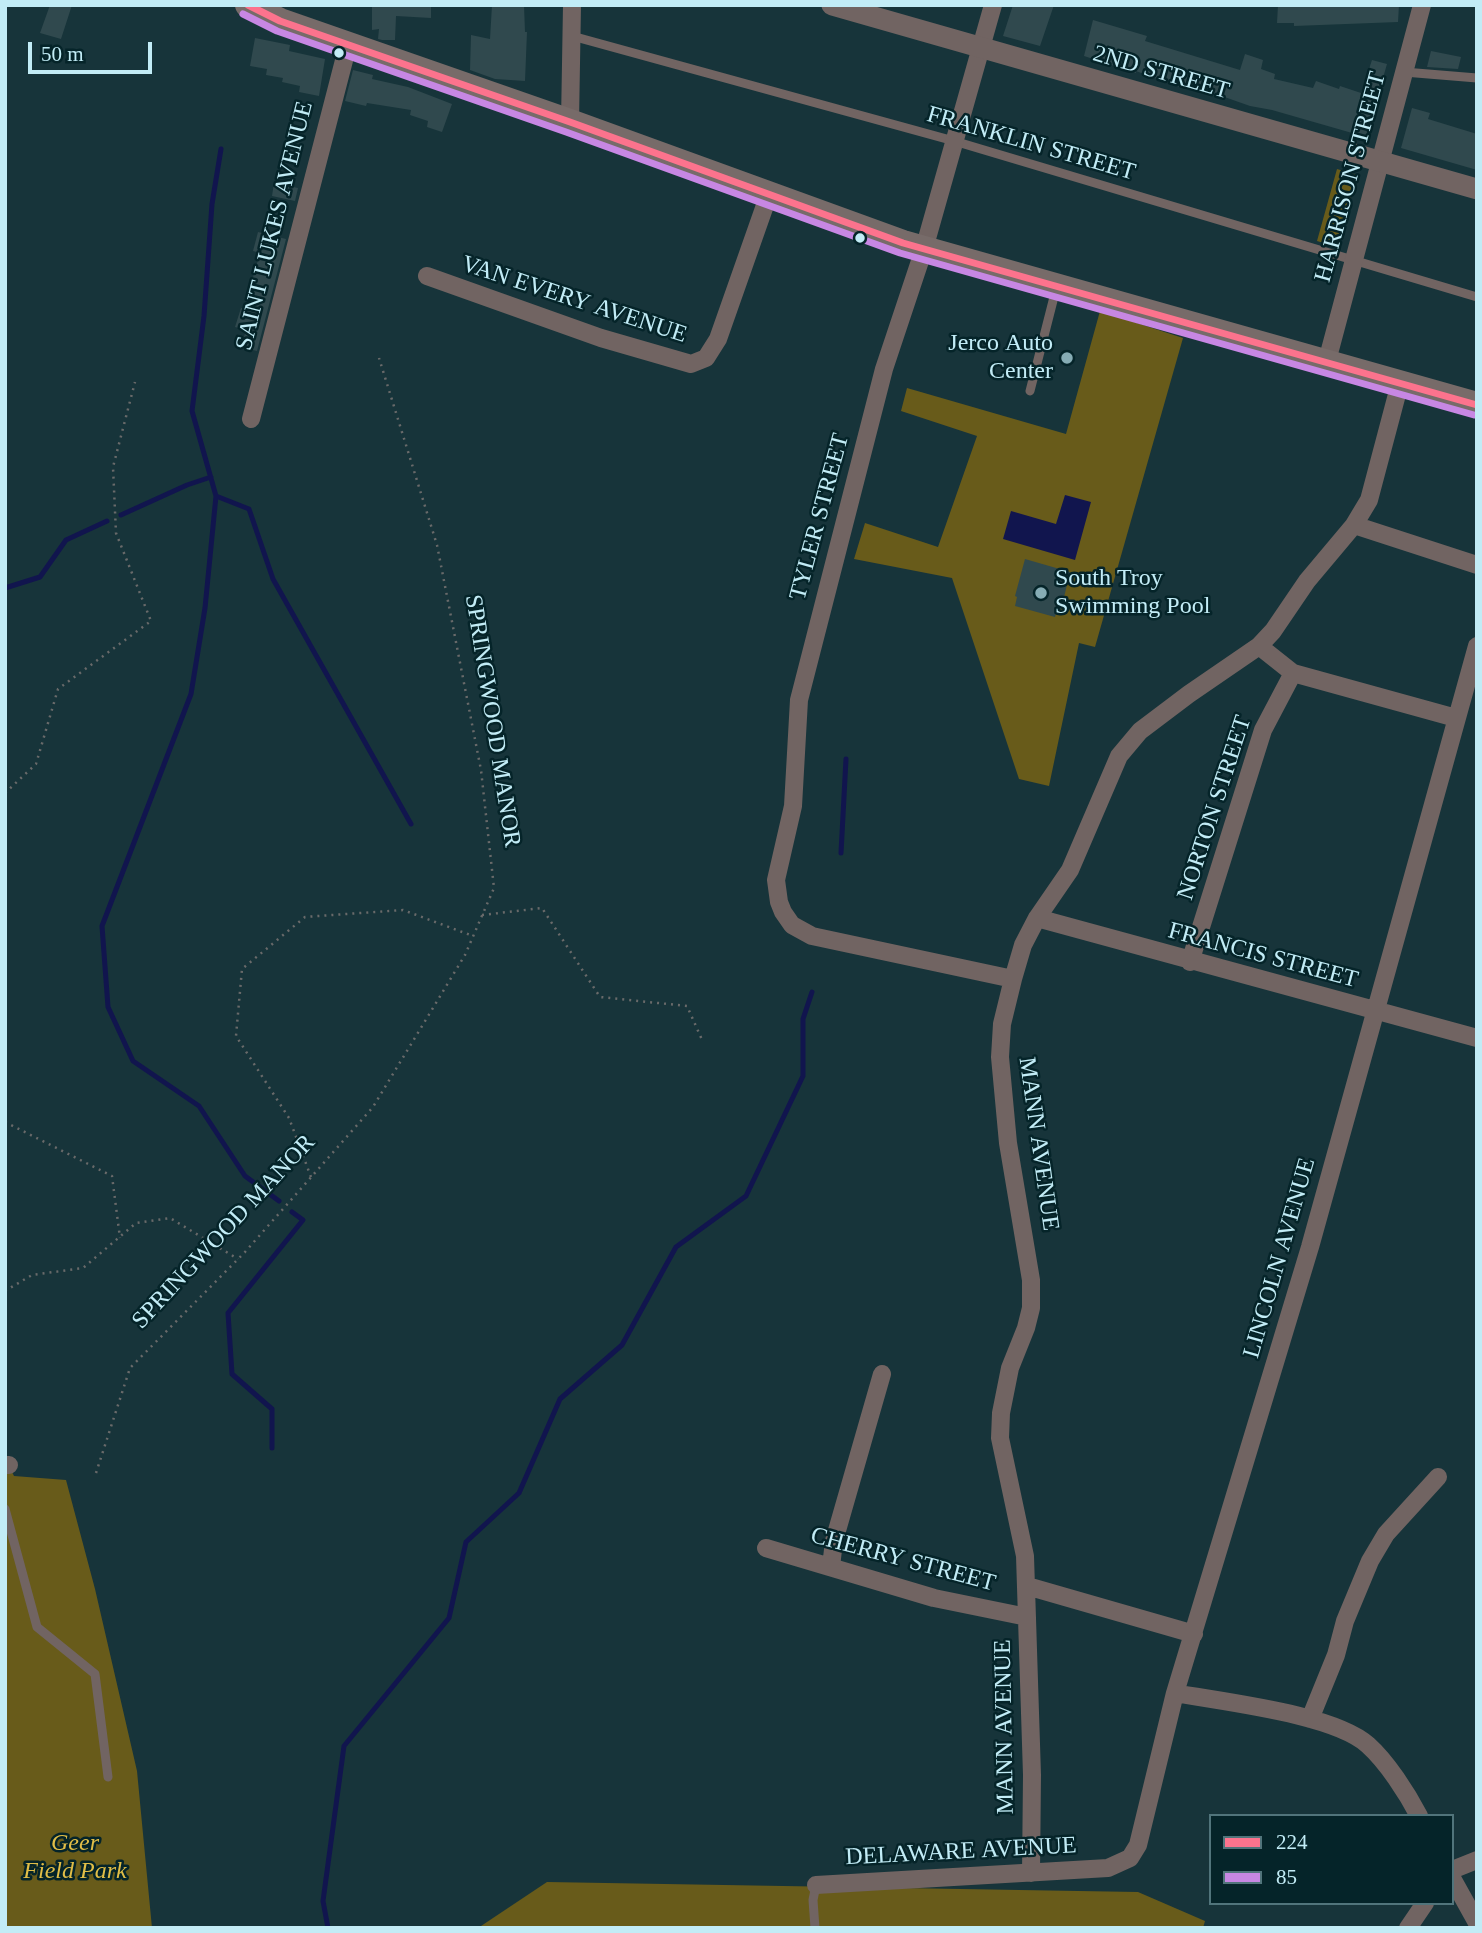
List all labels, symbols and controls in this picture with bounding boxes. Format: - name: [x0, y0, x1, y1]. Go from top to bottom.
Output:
- scale bar: [32, 28, 156, 72]
- street label: 2ND STREET: [1089, 40, 1233, 106]
- text: 50 m: [41, 42, 84, 66]
- unlabelled marker: [332, 46, 346, 60]
- street label: HARRISON STREET: [1309, 69, 1393, 285]
- street label: SAINT LUKES AVENUE: [230, 99, 320, 353]
- street label: FRANKLIN STREET: [924, 100, 1138, 188]
- unlabelled marker: [853, 231, 867, 245]
- street label: VAN EVERY AVENUE: [458, 250, 690, 350]
- place label: Jerco Auto Center: [948, 330, 1053, 386]
- marker: Jerco Auto Center: [1059, 350, 1075, 366]
- street label: TYLER STREET: [784, 431, 856, 603]
- place label: South Troy Swimming Pool: [1055, 565, 1210, 621]
- marker: South Troy Swimming Pool: [1033, 585, 1049, 601]
- street label: SPRINGWOOD MANOR: [458, 593, 526, 849]
- street label: NORTON STREET: [1172, 712, 1258, 904]
- street label: FRANCIS STREET: [1165, 917, 1361, 995]
- street label: MANN AVENUE: [1012, 1055, 1064, 1233]
- street label: SPRINGWOOD MANOR: [126, 1129, 322, 1335]
- street label: LINCOLN AVENUE: [1238, 1155, 1322, 1361]
- street label: CHERRY STREET: [808, 1522, 998, 1598]
- street label: MANN AVENUE: [989, 1639, 1021, 1815]
- legend: [1209, 1814, 1454, 1905]
- park label: Geer Field Park: [23, 1830, 127, 1886]
- text: 224: [1276, 1830, 1308, 1854]
- street label: DELAWARE AVENUE: [845, 1832, 1077, 1872]
- text: 85: [1276, 1865, 1297, 1889]

